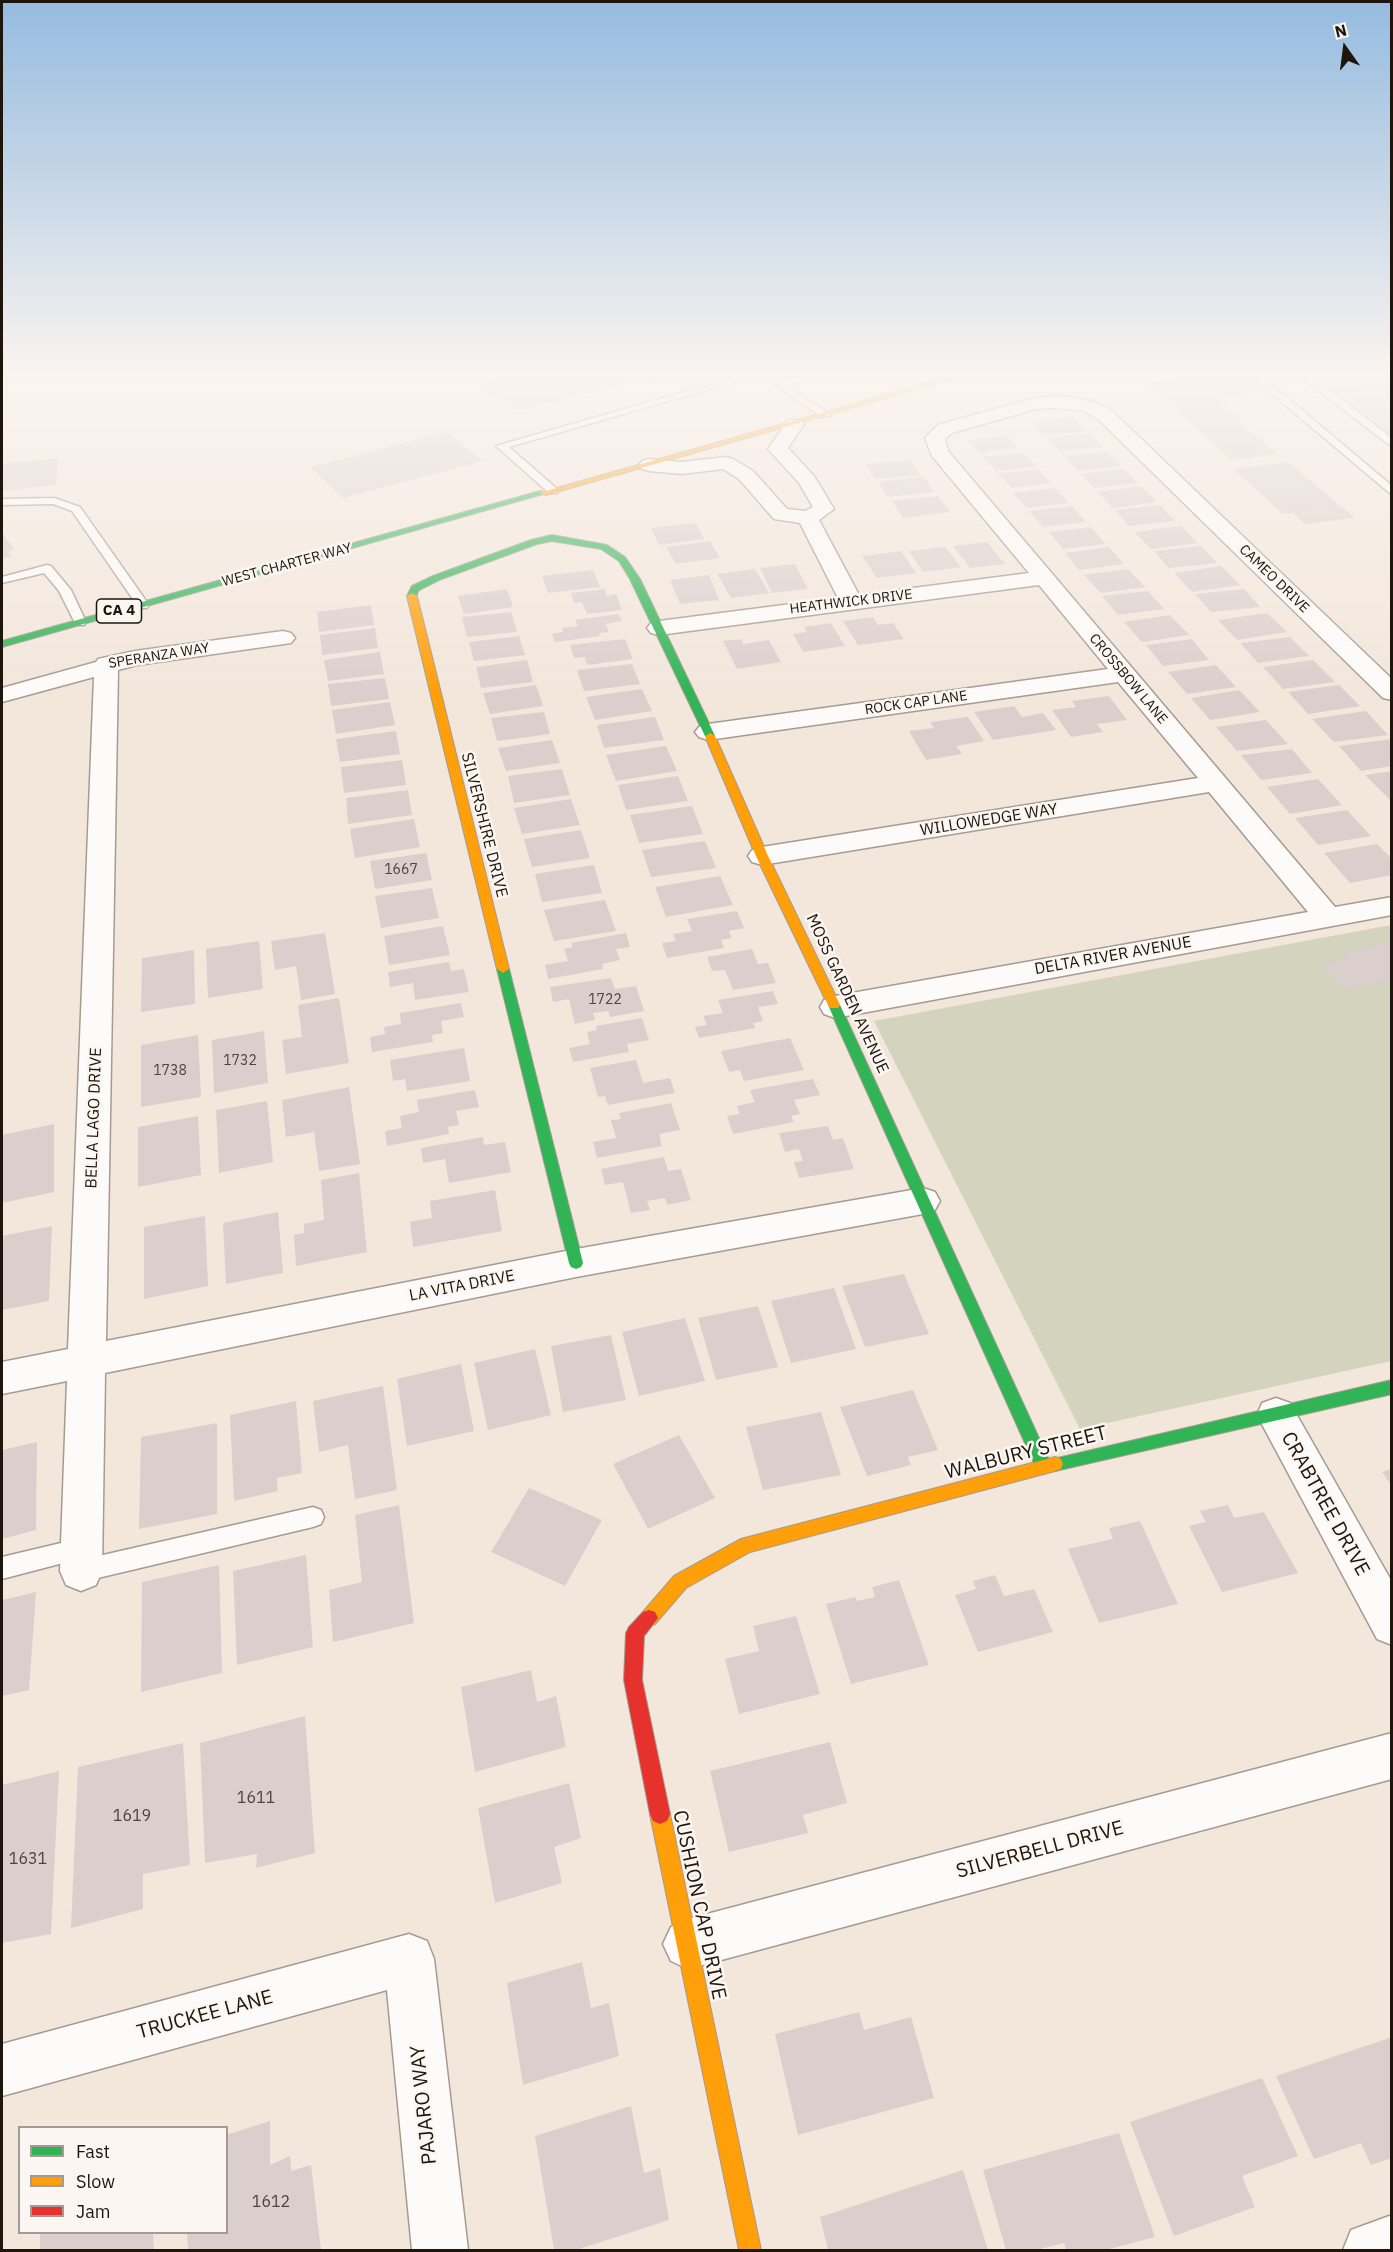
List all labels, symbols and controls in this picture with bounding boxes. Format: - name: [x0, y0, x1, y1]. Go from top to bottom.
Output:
- north arrow: [1315, 18, 1375, 78]
- text: N: [1333, 19, 1349, 42]
- street label: WEST CHARTER WAY: [220, 540, 354, 590]
- street label: CAMEO DRIVE: [1235, 541, 1313, 617]
- street label: HEATHWICK DRIVE: [789, 586, 913, 618]
- road number: CA 4: [96, 599, 142, 623]
- street label: CROSSBOW LANE: [1085, 630, 1171, 728]
- street label: SPERANZA WAY: [107, 640, 211, 672]
- street label: ROCK CAP LANE: [864, 687, 968, 719]
- street label: SILVERSHIRE DRIVE: [457, 750, 511, 900]
- street label: WILLOWEDGE WAY: [919, 800, 1059, 840]
- house number: 1667: [384, 862, 418, 878]
- street label: MOSS GARDEN AVENUE: [802, 911, 892, 1077]
- street label: DELTA RIVER AVENUE: [1033, 933, 1193, 979]
- house number: 1722: [588, 992, 622, 1008]
- street label: BELLA LAGO DRIVE: [82, 1047, 106, 1189]
- house number: 1732: [223, 1053, 257, 1069]
- house number: 1738: [153, 1063, 187, 1079]
- street label: LA VITA DRIVE: [408, 1266, 516, 1306]
- street label: WALBURY STREET: [942, 1421, 1110, 1485]
- street label: CRABTREE DRIVE: [1275, 1428, 1375, 1580]
- house number: 1611: [237, 1788, 275, 1808]
- house number: 1619: [113, 1806, 151, 1826]
- street label: CUSHION CAP DRIVE: [667, 1808, 731, 2002]
- street label: SILVERBELL DRIVE: [954, 1816, 1126, 1884]
- house number: 1631: [9, 1849, 47, 1869]
- street label: TRUCKEE LANE: [134, 1985, 276, 2045]
- street label: PAJARO WAY: [406, 2044, 442, 2166]
- legend: [18, 2126, 228, 2234]
- text: Fast: [76, 2140, 110, 2163]
- text: Slow: [76, 2170, 115, 2193]
- house number: 1612: [252, 2192, 290, 2212]
- text: Jam: [76, 2200, 111, 2223]

